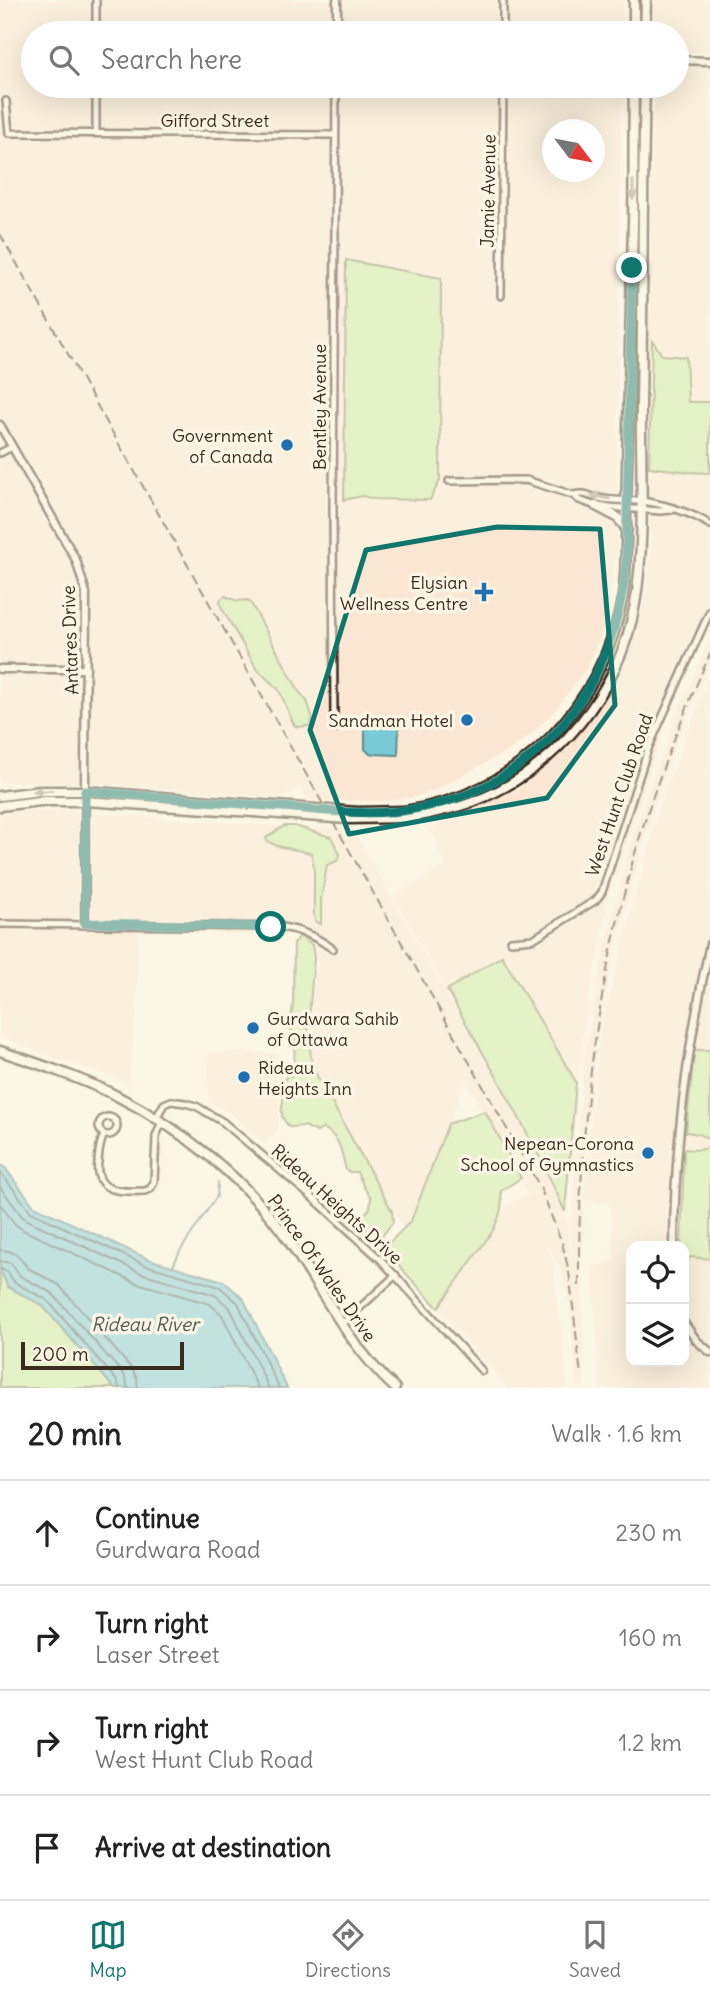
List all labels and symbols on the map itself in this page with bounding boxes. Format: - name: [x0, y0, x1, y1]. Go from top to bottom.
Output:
- street label: Gifford Street: [161, 109, 269, 132]
- north arrow: [542, 119, 605, 182]
- street label: Jamie Avenue: [476, 134, 500, 248]
- one-way arrow: [627, 179, 639, 201]
- route end: [616, 252, 647, 283]
- street label: Bentley Avenue: [308, 344, 331, 470]
- place label: Government of Canada: [172, 424, 273, 468]
- marker: Government of Canada: [279, 437, 295, 453]
- one-way arrow: [588, 491, 610, 502]
- place label: Elysian Wellness Centre: [340, 571, 468, 615]
- marker: Elysian Wellness Centre: [474, 582, 494, 602]
- street label: Antares Drive: [57, 585, 83, 695]
- place label: Sandman Hotel: [328, 709, 453, 732]
- street label: West Hunt Club Road: [580, 710, 658, 879]
- marker: Sandman Hotel: [459, 712, 475, 728]
- one-way arrow: [31, 785, 53, 796]
- route start: [255, 911, 286, 942]
- place label: Gurdwara Sahib of Ottawa: [267, 1007, 399, 1051]
- marker: Gurdwara Sahib of Ottawa: [245, 1020, 261, 1036]
- place label: Rideau Heights Inn: [258, 1056, 352, 1100]
- marker: Rideau Heights Inn: [236, 1069, 252, 1085]
- place label: Nepean-Corona School of Gymnastics: [460, 1132, 634, 1176]
- street label: Rideau Heights Drive: [267, 1139, 407, 1269]
- marker: Nepean-Corona School of Gymnastics: [640, 1145, 656, 1161]
- street label: Prince Of Wales Drive: [263, 1190, 381, 1346]
- water label: Rideau River: [91, 1312, 201, 1336]
- scale bar: [21, 1339, 184, 1371]

